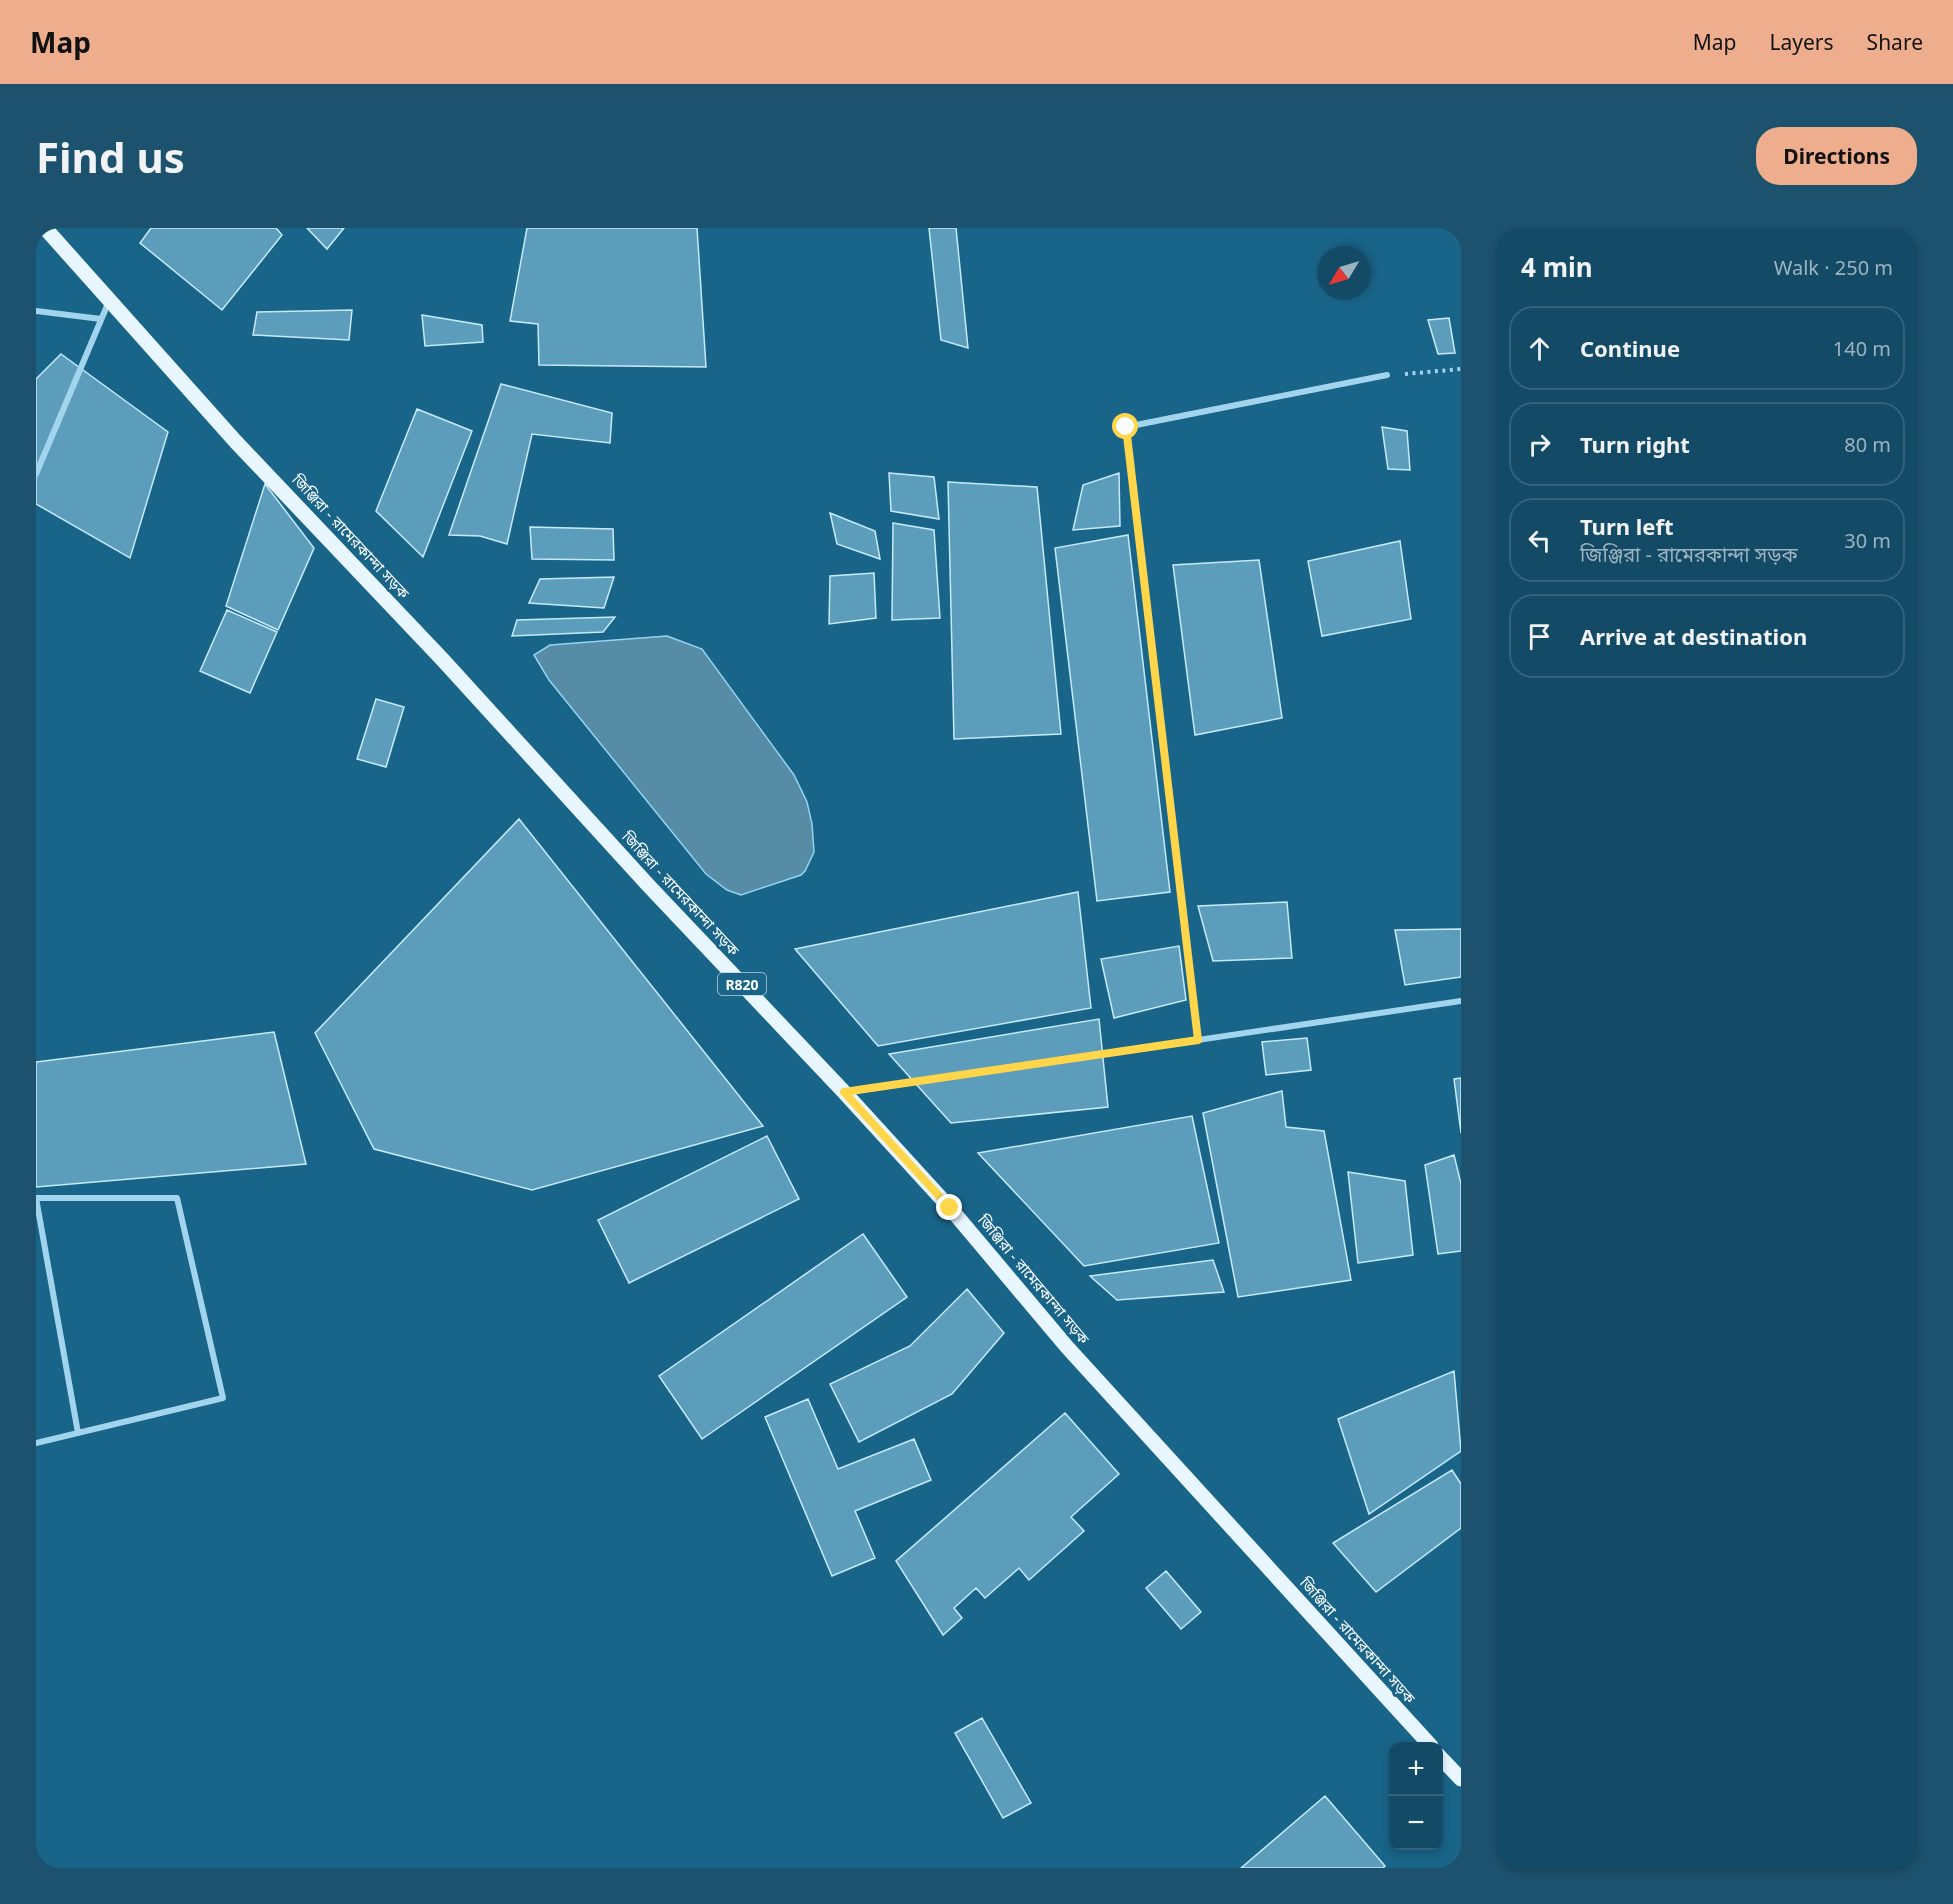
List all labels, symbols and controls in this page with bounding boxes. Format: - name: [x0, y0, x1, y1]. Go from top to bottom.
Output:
- text: Map: [30, 23, 91, 61]
- text: Map: [1693, 28, 1737, 56]
- text: Layers: [1770, 28, 1834, 56]
- text: Share: [1867, 28, 1923, 56]
- button: Directions: [1756, 127, 1917, 185]
- text: Find us: [36, 128, 185, 185]
- north arrow: [1317, 246, 1371, 300]
- text: 4 min: [1521, 249, 1593, 285]
- text: Walk · 250 m: [1774, 254, 1893, 281]
- icon: ahead: [1523, 332, 1556, 365]
- text: Continue: [1580, 333, 1680, 363]
- text: 140 m: [1833, 335, 1891, 362]
- route start: [1112, 413, 1138, 439]
- icon: right: [1523, 428, 1556, 461]
- text: Turn right: [1580, 429, 1690, 459]
- text: 80 m: [1844, 431, 1891, 458]
- street label: জিঞ্জিরা - রামেরকান্দা সড়ক: [287, 469, 415, 603]
- text: Turn left: [1580, 511, 1674, 541]
- icon: left: [1523, 524, 1556, 557]
- text: 30 m: [1844, 527, 1891, 554]
- text: জিঞ্জিরা - রামেরকান্দা সড়ক: [1580, 541, 1798, 568]
- icon: arrive: [1523, 620, 1556, 653]
- text: Arrive at destination: [1580, 621, 1807, 651]
- street label: জিঞ্জিরা - রামেরকান্দা সড়ক: [617, 826, 745, 960]
- road number: R820: [718, 973, 766, 995]
- route end: [936, 1194, 962, 1220]
- street label: জিঞ্জিরা - রামেরকান্দা সড়ক: [973, 1209, 1095, 1349]
- street label: জিঞ্জিরা - রামেরকান্দা সড়ক: [1295, 1572, 1421, 1708]
- map controls: [1389, 1742, 1443, 1850]
- button: +: [1389, 1742, 1443, 1796]
- button: −: [1389, 1796, 1443, 1850]

